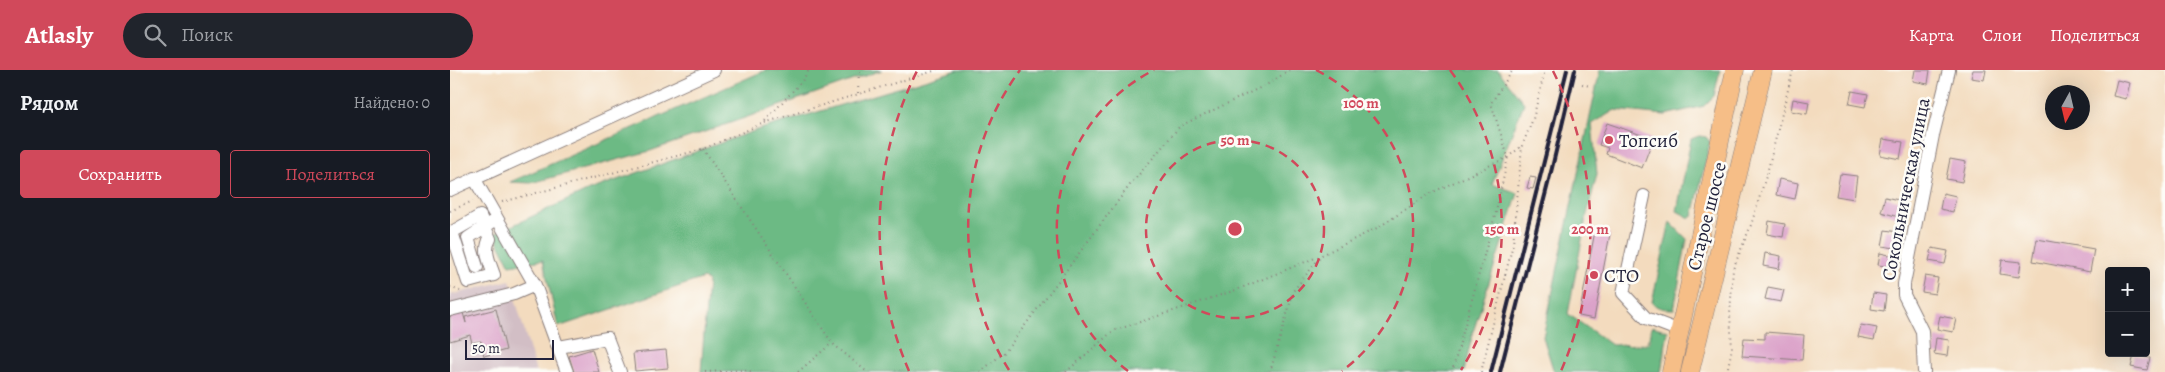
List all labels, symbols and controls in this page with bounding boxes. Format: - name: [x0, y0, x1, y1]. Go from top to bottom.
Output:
- search box: [123, 13, 473, 58]
- text: Atlasly: [25, 19, 93, 51]
- icon: search: [141, 21, 169, 49]
- text: Поиск: [181, 22, 233, 48]
- text: Карта: [1909, 23, 1954, 47]
- text: Слои: [1982, 23, 2022, 47]
- text: Поделиться: [2050, 23, 2140, 47]
- north arrow: [2045, 85, 2090, 130]
- text: Рядом: [20, 89, 78, 117]
- text: Найдено: 0: [353, 92, 430, 114]
- text: 100 m: [1343, 93, 1379, 113]
- street label: Сокольническая улица: [1875, 95, 1937, 283]
- place label: Топсиб: [1619, 128, 1678, 154]
- text: 50 m: [1220, 130, 1250, 150]
- marker: Топсиб: [1603, 134, 1615, 146]
- button: Сохранить: [20, 150, 220, 198]
- button: Поделиться: [230, 150, 430, 198]
- street label: Старое шоссе: [1681, 159, 1733, 273]
- text: 150 m: [1485, 219, 1520, 239]
- text: 200 m: [1571, 219, 1609, 239]
- centre of rings: [1226, 220, 1244, 238]
- place label: СТО: [1604, 263, 1639, 289]
- map controls: [2105, 267, 2150, 357]
- button: +: [2105, 267, 2150, 312]
- marker: СТО: [1588, 269, 1600, 281]
- button: −: [2105, 312, 2150, 357]
- scale bar: [465, 337, 554, 360]
- text: 50 m: [472, 339, 500, 358]

